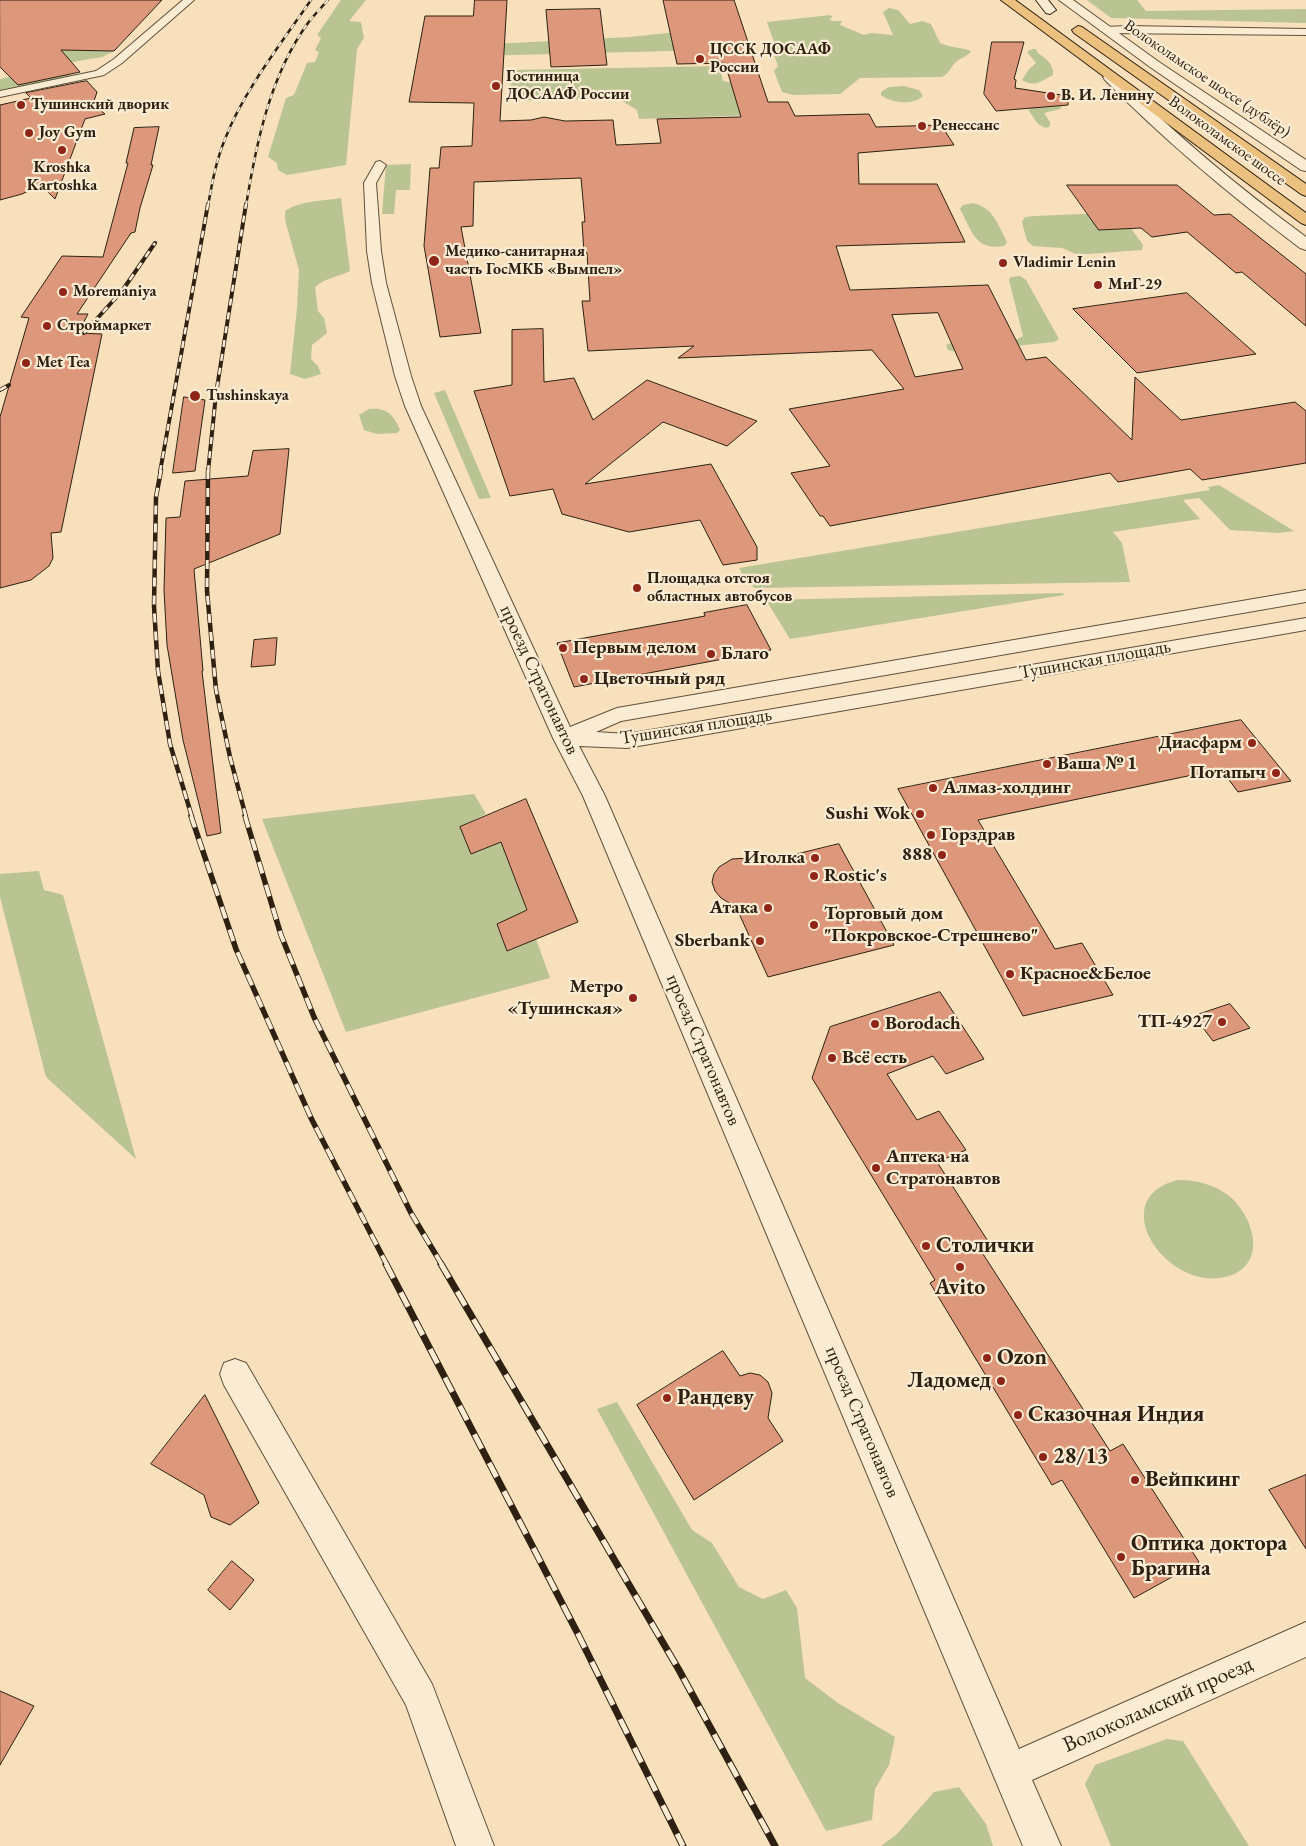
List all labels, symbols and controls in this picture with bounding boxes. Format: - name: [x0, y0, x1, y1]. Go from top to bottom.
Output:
- street label: Волоколамское шоссе (дублёр): [1120, 16, 1294, 142]
- place label: ЦССК ДОСААФ России: [710, 40, 831, 78]
- marker: ЦССК ДОСААФ России: [694, 53, 706, 65]
- place label: Гостиница ДОСААФ России: [506, 67, 629, 105]
- marker: Гостиница ДОСААФ России: [490, 80, 502, 92]
- place label: В. И. Ленину: [1061, 86, 1154, 106]
- marker: В. И. Ленину: [1045, 90, 1057, 102]
- street label: Волоколамское шоссе: [1165, 92, 1289, 190]
- place label: Тушинский дворик: [31, 95, 169, 115]
- marker: Тушинский дворик: [15, 99, 27, 111]
- place label: Ренессанс: [932, 116, 999, 136]
- marker: Ренессанс: [916, 120, 928, 132]
- place label: Joy Gym: [39, 123, 96, 143]
- marker: Joy Gym: [23, 127, 35, 139]
- marker: Kroshka Kartoshka: [56, 144, 68, 156]
- place label: Kroshka Kartoshka: [27, 158, 97, 196]
- place label: Медико-санитарная часть ГосМКБ «Вымпел»: [445, 242, 622, 280]
- place label: Vladimir Lenin: [1013, 253, 1116, 273]
- marker: Медико-санитарная часть ГосМКБ «Вымпел»: [427, 254, 441, 268]
- marker: Vladimir Lenin: [997, 257, 1009, 269]
- place label: МиГ-29: [1108, 275, 1162, 295]
- marker: МиГ-29: [1092, 279, 1104, 291]
- place label: Moremaniya: [73, 282, 157, 302]
- marker: Moremaniya: [57, 286, 69, 298]
- place label: Строймаркет: [57, 316, 151, 336]
- marker: Строймаркет: [41, 320, 53, 332]
- place label: Met Tea: [36, 353, 90, 373]
- marker: Met Tea: [20, 357, 32, 369]
- place label: Tushinskaya: [206, 386, 289, 406]
- marker: Tushinskaya: [188, 389, 202, 403]
- place label: Площадка отстоя областных автобусов: [647, 569, 792, 607]
- marker: Площадка отстоя областных автобусов: [631, 582, 643, 594]
- street label: проезд Стратонавтов: [494, 602, 584, 758]
- street label: Тушинская площадь: [1017, 635, 1173, 685]
- place label: Первым делом: [573, 637, 697, 659]
- marker: Первым делом: [557, 642, 569, 654]
- place label: Благо: [721, 643, 769, 665]
- marker: Благо: [705, 648, 717, 660]
- place label: Цветочный ряд: [594, 668, 725, 690]
- marker: Цветочный ряд: [578, 673, 590, 685]
- street label: Тушинская площадь: [618, 704, 774, 750]
- place label: Диасфарм: [1158, 732, 1242, 754]
- marker: Диасфарм: [1246, 737, 1258, 749]
- place label: Ваша № 1: [1057, 753, 1137, 775]
- marker: Ваша № 1: [1041, 758, 1053, 770]
- place label: Потапыч: [1190, 762, 1266, 784]
- marker: Потапыч: [1270, 767, 1282, 779]
- place label: Алмаз-холдинг: [943, 777, 1071, 799]
- marker: Алмаз-холдинг: [927, 782, 939, 794]
- place label: Sushi Wok: [826, 803, 910, 825]
- marker: Sushi Wok: [914, 808, 926, 820]
- place label: Горздрав: [941, 824, 1015, 846]
- marker: Горздрав: [925, 829, 937, 841]
- place label: 888: [902, 844, 932, 866]
- place label: Иголка: [744, 847, 805, 869]
- marker: 888: [936, 849, 948, 861]
- marker: Иголка: [809, 852, 821, 864]
- place label: Rostic's: [824, 865, 887, 887]
- marker: Rostic's: [808, 870, 820, 882]
- place label: Атака: [710, 897, 758, 919]
- marker: Атака: [762, 902, 774, 914]
- place label: Торговый дом "Покровское-Стрешнево": [824, 903, 1038, 947]
- marker: Торговый дом "Покровское-Стрешнево": [808, 919, 820, 931]
- place label: Sberbank: [675, 930, 750, 952]
- marker: Sberbank: [754, 935, 766, 947]
- place label: Красное&Белое: [1020, 963, 1151, 985]
- marker: Красное&Белое: [1004, 968, 1016, 980]
- street label: проезд Стратонавтов: [661, 971, 745, 1129]
- place label: Метро «Тушинская»: [507, 976, 623, 1020]
- marker: Метро «Тушинская»: [627, 992, 639, 1004]
- place label: ТП-4927: [1138, 1011, 1212, 1033]
- place label: Borodach: [885, 1013, 961, 1035]
- marker: ТП-4927: [1216, 1016, 1228, 1028]
- marker: Borodach: [869, 1018, 881, 1030]
- place label: Всё есть: [842, 1047, 907, 1069]
- marker: Всё есть: [826, 1052, 838, 1064]
- place label: Аптека на Стратонавтов: [886, 1146, 1000, 1190]
- marker: Аптека на Стратонавтов: [870, 1162, 882, 1174]
- place label: Столички: [936, 1233, 1034, 1259]
- marker: Столички: [920, 1240, 932, 1252]
- marker: Avito: [954, 1261, 966, 1273]
- place label: Avito: [935, 1275, 985, 1301]
- street label: проезд Стратонавтов: [820, 1343, 904, 1501]
- place label: Ozon: [997, 1345, 1047, 1371]
- marker: Ozon: [981, 1352, 993, 1364]
- place label: Ладомед: [907, 1368, 991, 1394]
- marker: Ладомед: [995, 1375, 1007, 1387]
- place label: Рандеву: [677, 1385, 754, 1411]
- marker: Рандеву: [661, 1392, 673, 1404]
- place label: Сказочная Индия: [1028, 1402, 1204, 1428]
- marker: Сказочная Индия: [1012, 1409, 1024, 1421]
- place label: 28/13: [1053, 1444, 1108, 1470]
- marker: 28/13: [1037, 1451, 1049, 1463]
- place label: Вейпкинг: [1145, 1467, 1240, 1493]
- marker: Вейпкинг: [1129, 1474, 1141, 1486]
- place label: Оптика доктора Брагина: [1131, 1531, 1287, 1582]
- marker: Оптика доктора Брагина: [1115, 1551, 1127, 1563]
- street label: Волоколамский проезд: [1059, 1651, 1257, 1759]

